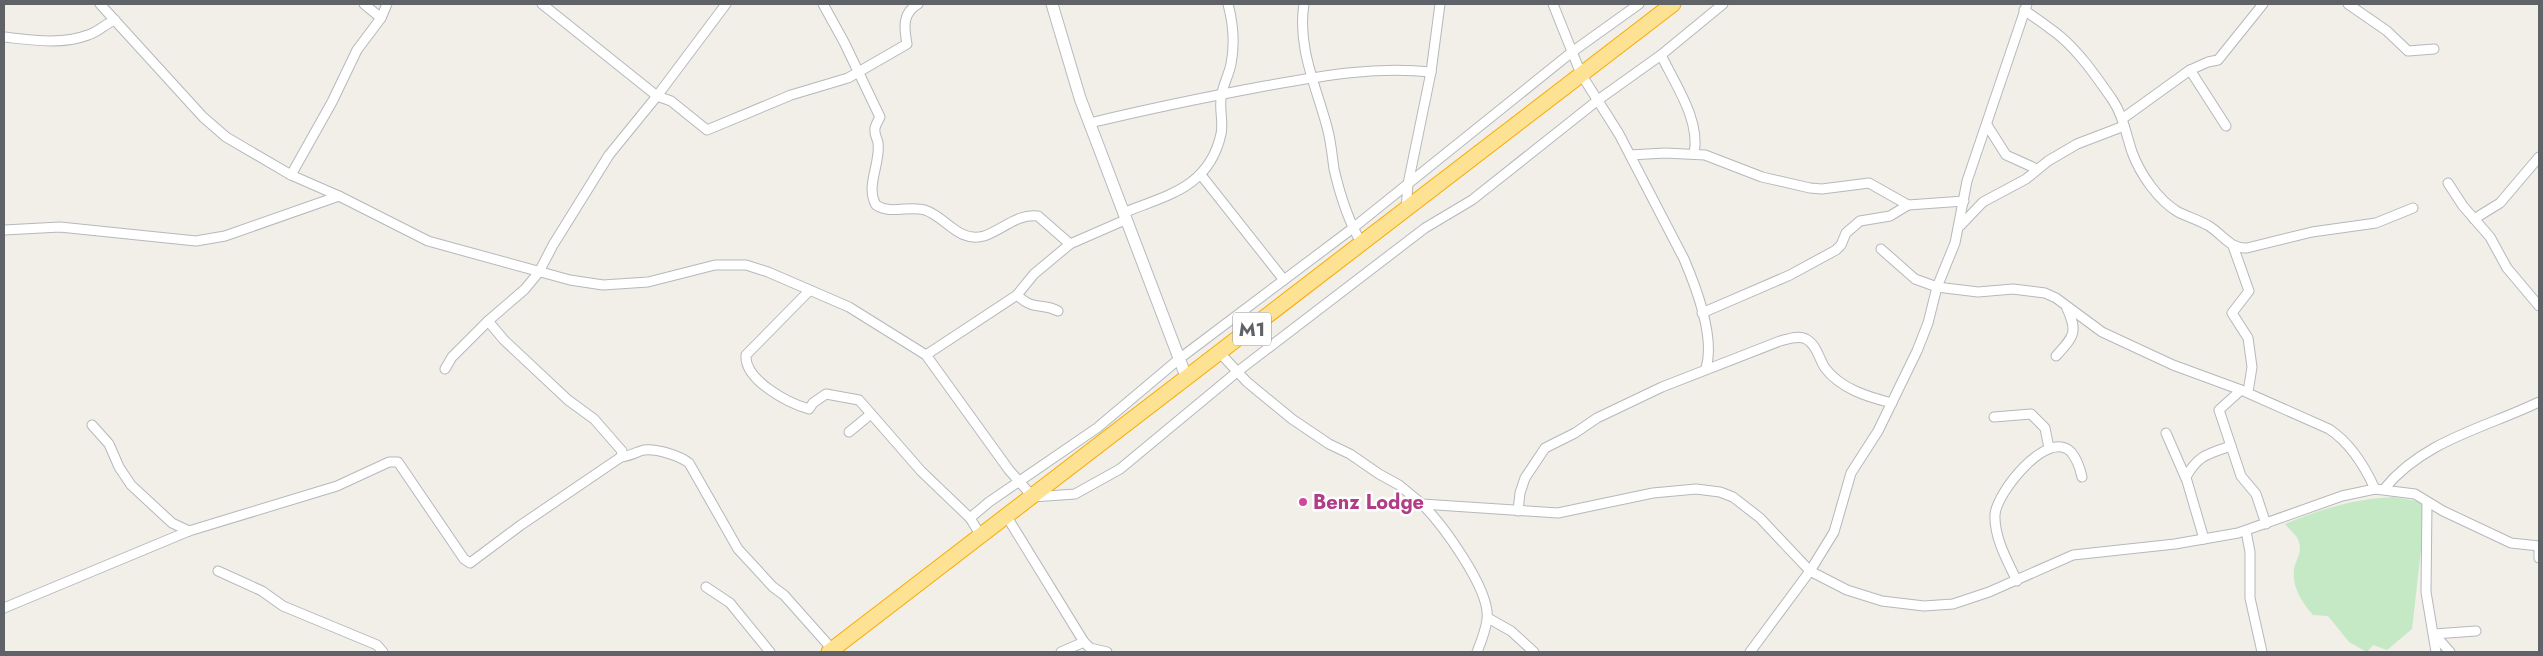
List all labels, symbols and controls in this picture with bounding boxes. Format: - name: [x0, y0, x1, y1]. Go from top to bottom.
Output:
- road number: M1: [1233, 312, 1271, 346]
- place label: Benz Lodge: [1313, 488, 1424, 517]
- marker: Benz Lodge: [1297, 496, 1309, 508]

